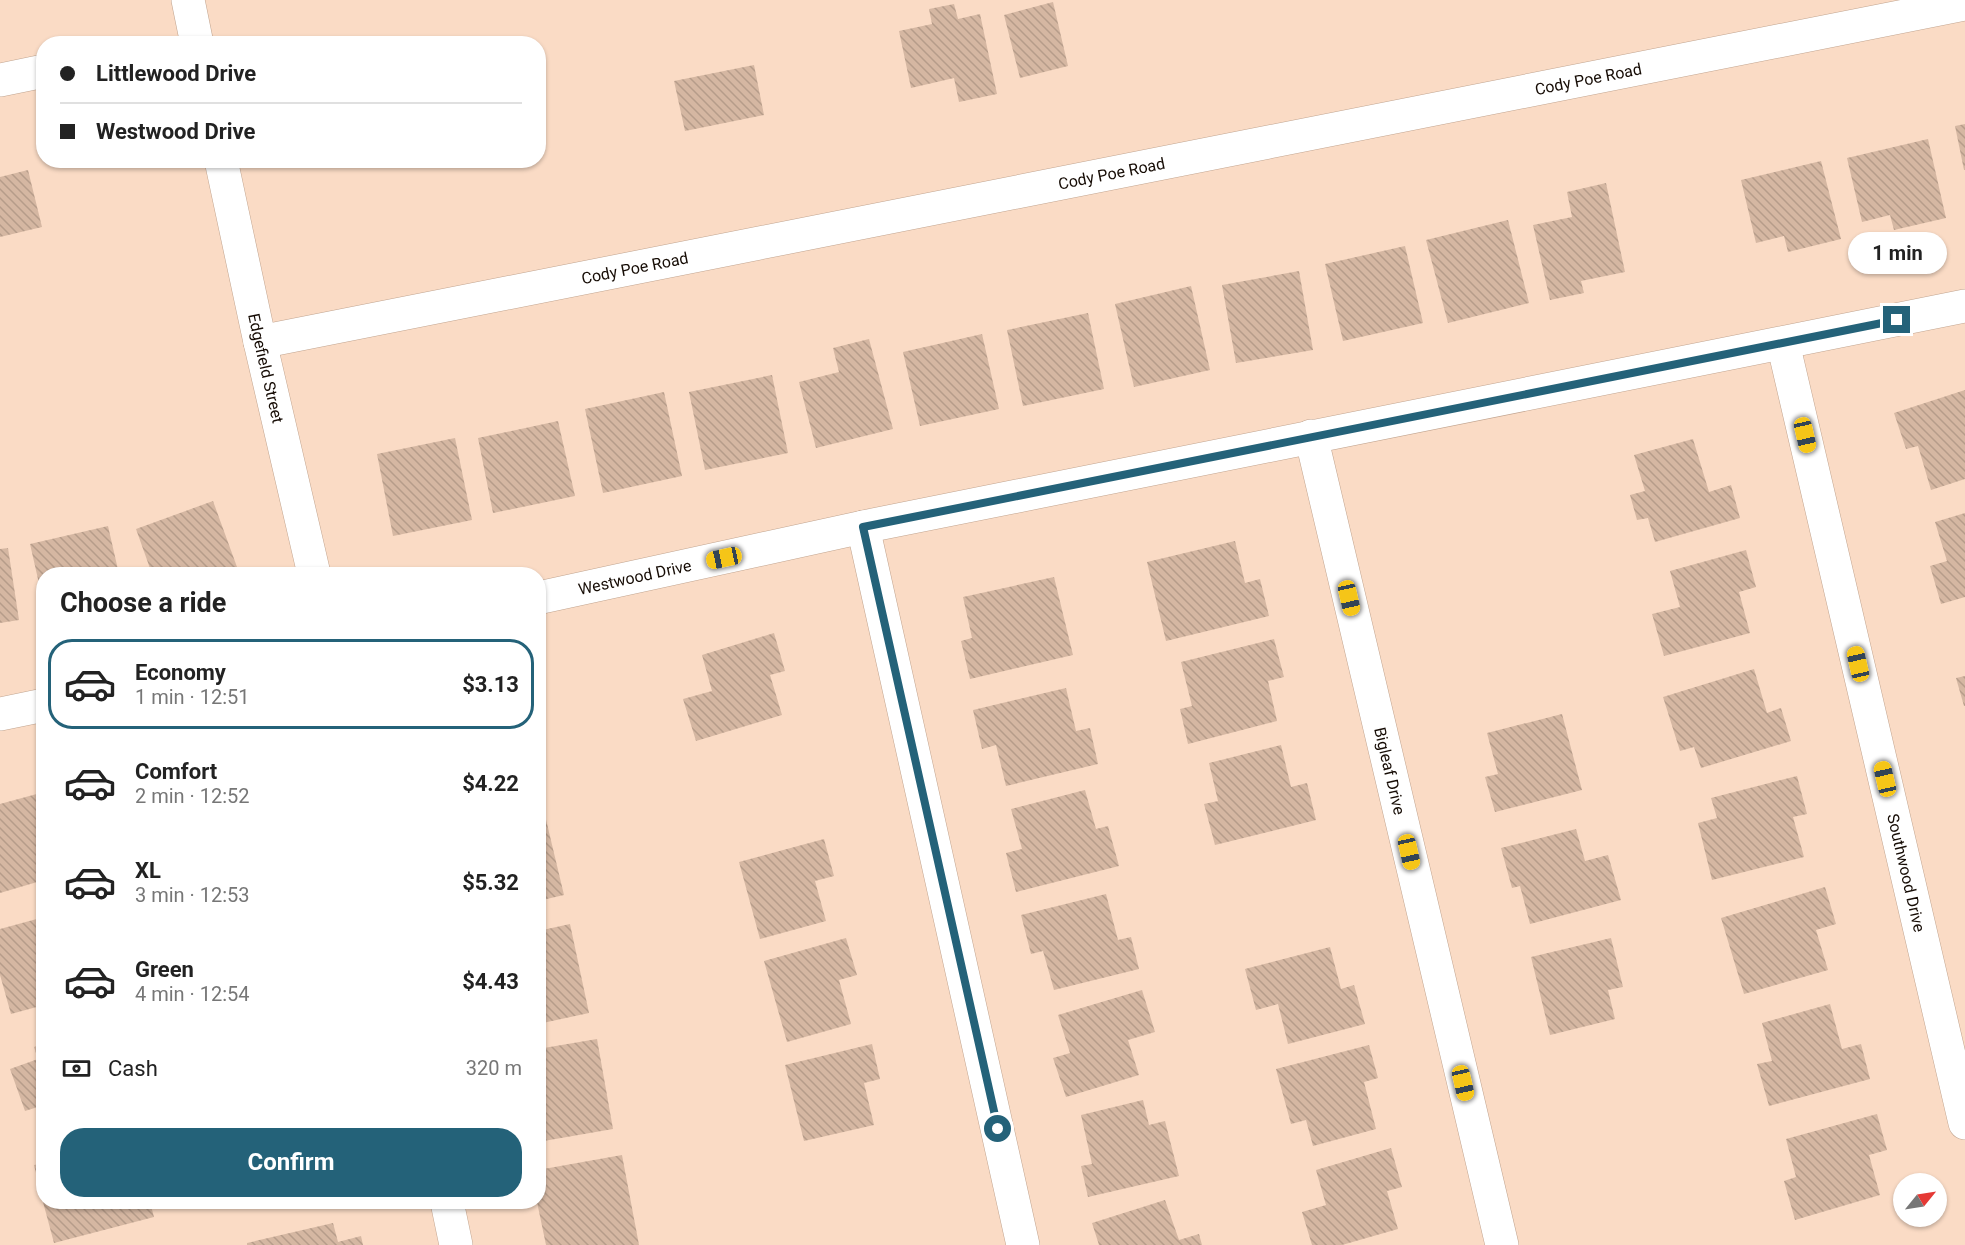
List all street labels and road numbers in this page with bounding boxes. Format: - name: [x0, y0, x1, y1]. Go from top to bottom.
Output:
- street label: Cody Poe Road: [1533, 59, 1643, 99]
- street label: Cody Poe Road: [1056, 153, 1166, 193]
- street label: Cody Poe Road: [580, 248, 690, 288]
- street label: Edgefield Street: [245, 312, 288, 425]
- street label: Westwood Drive: [576, 555, 693, 598]
- street label: Bigleaf Drive: [1371, 725, 1410, 816]
- street label: Southwood Drive: [1884, 812, 1930, 934]

